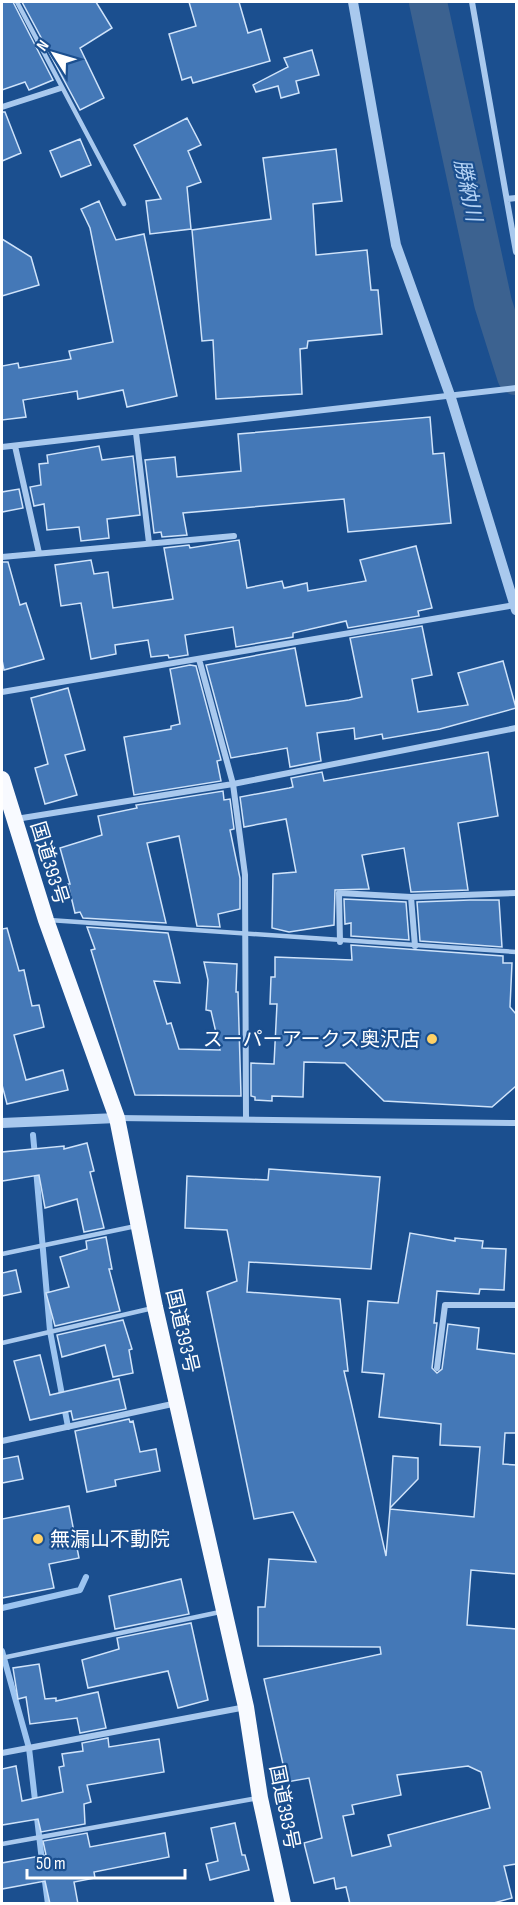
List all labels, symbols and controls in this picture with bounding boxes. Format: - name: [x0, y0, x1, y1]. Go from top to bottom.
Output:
- north arrow: [24, 24, 84, 84]
- text: N: [33, 37, 53, 55]
- water label: 勝納川: [449, 157, 487, 225]
- street label: 国道393号: [25, 819, 73, 908]
- place label: スーパーアークス奥沢店: [203, 1028, 420, 1052]
- marker: スーパーアークス奥沢店: [425, 1032, 439, 1046]
- street label: 国道393号: [161, 1287, 203, 1376]
- place label: 無漏山不動院: [50, 1528, 170, 1552]
- marker: 無漏山不動院: [31, 1532, 45, 1546]
- street label: 国道393号: [264, 1763, 304, 1852]
- scale bar: [27, 1842, 184, 1880]
- text: 50 m: [36, 1853, 66, 1874]

